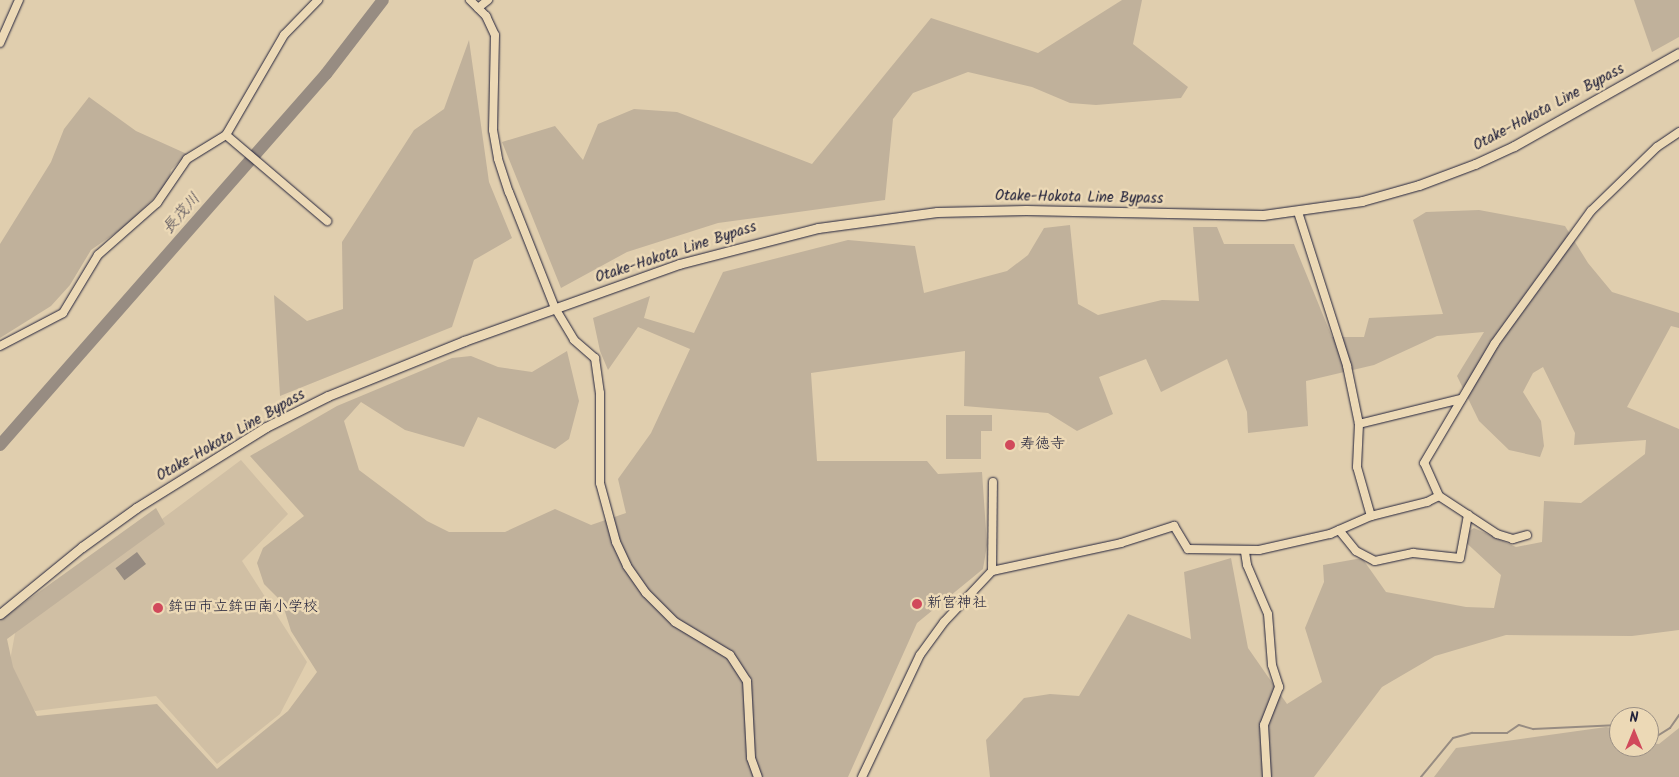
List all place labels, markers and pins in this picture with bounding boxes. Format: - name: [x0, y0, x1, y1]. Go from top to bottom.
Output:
- place label: 寿徳寺: [1020, 436, 1065, 454]
- marker: 寿徳寺: [1004, 439, 1016, 451]
- place label: 新宮神社: [927, 595, 987, 613]
- marker: 新宮神社: [911, 598, 923, 610]
- place label: 鉾田市立鉾田南小学校: [168, 599, 318, 617]
- marker: 鉾田市立鉾田南小学校: [152, 602, 164, 614]

